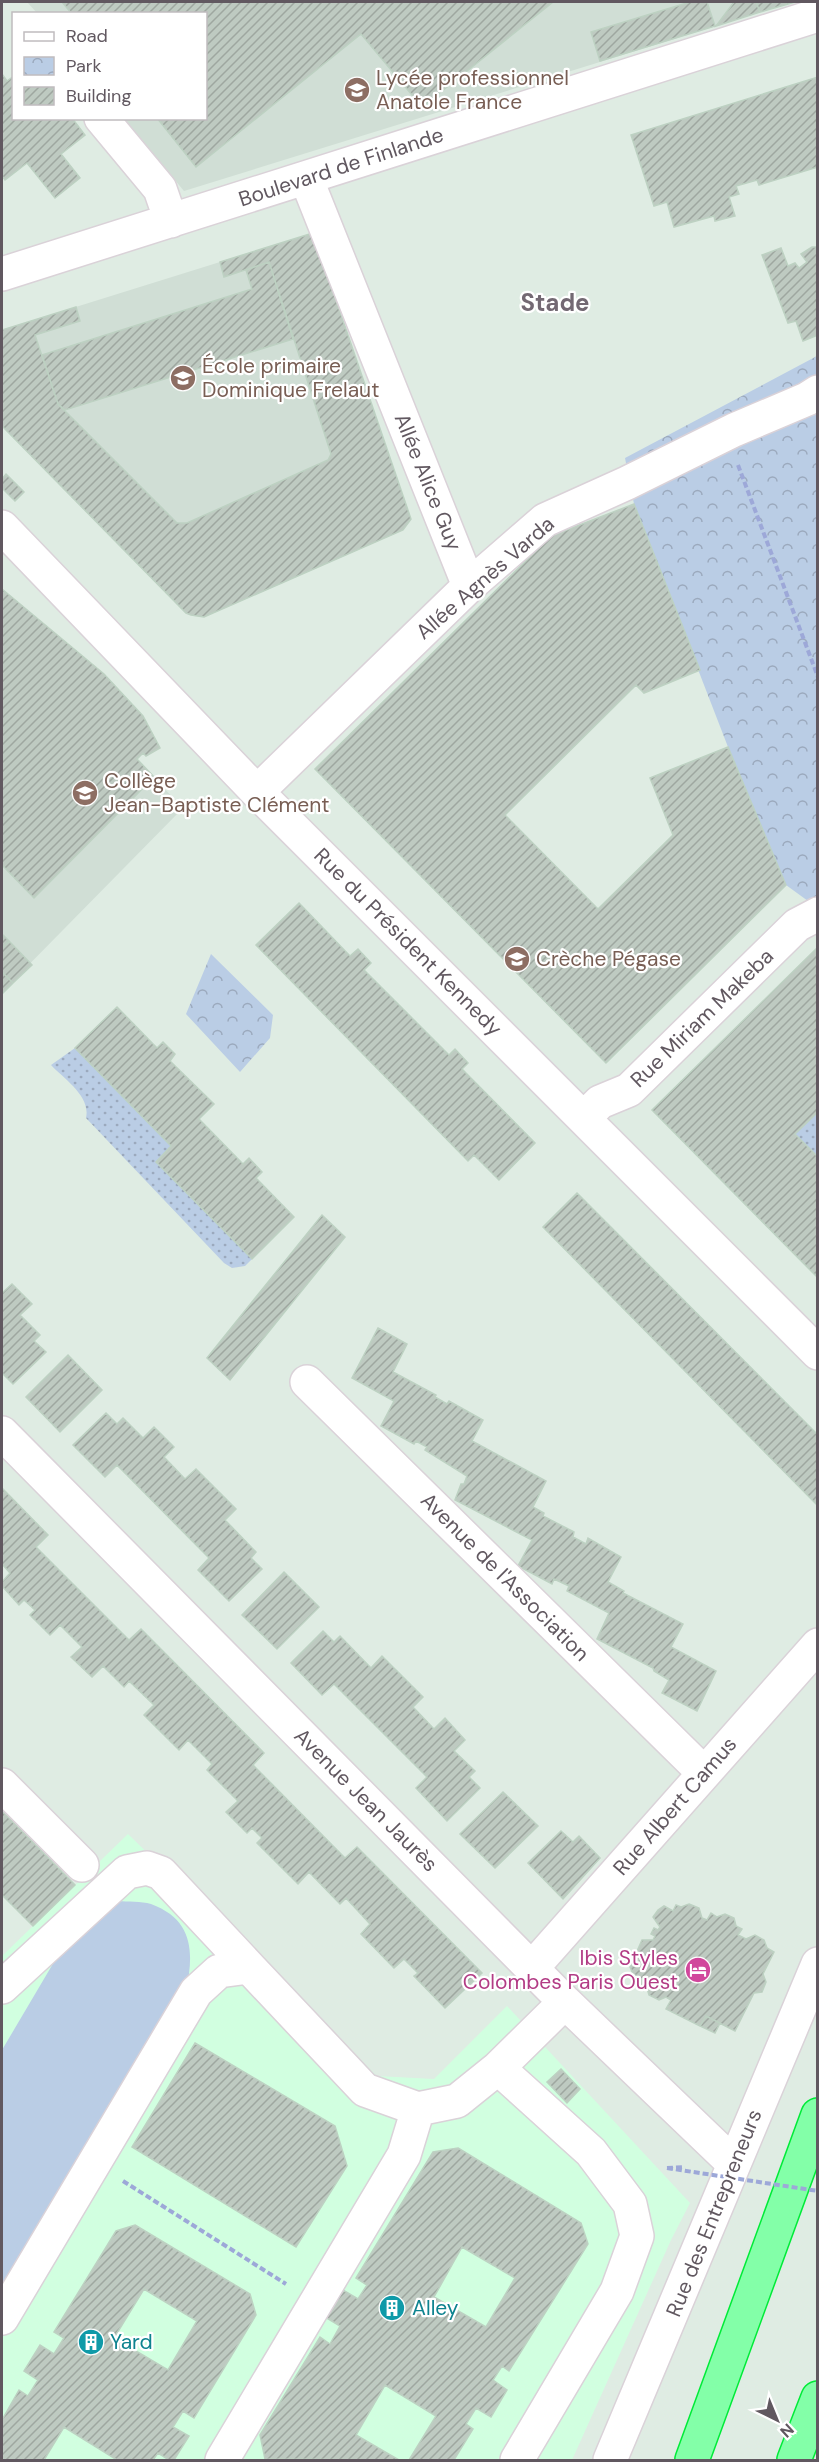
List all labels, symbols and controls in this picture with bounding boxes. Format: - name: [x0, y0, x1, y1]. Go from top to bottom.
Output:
- legend: [12, 12, 207, 120]
- text: Road: [66, 24, 108, 48]
- text: Park: [66, 54, 102, 78]
- place label: Lycée professionnel Anatole France: [376, 64, 569, 116]
- school or university icon: Lycée professionnel Anatole France: [342, 75, 372, 105]
- text: Building: [66, 84, 131, 108]
- street label: Boulevard de Finlande: [235, 121, 447, 213]
- district label: Stade: [520, 287, 590, 318]
- place label: École primaire Dominique Frelaut: [202, 352, 379, 404]
- school or university icon: École primaire Dominique Frelaut: [168, 363, 198, 393]
- street label: Allée Alice Guy: [388, 409, 468, 555]
- street label: Allée Agnès Varda: [410, 510, 560, 646]
- place label: Collège Jean-Baptiste Clément: [104, 767, 330, 819]
- school or university icon: Collège Jean-Baptiste Clément: [70, 778, 100, 808]
- street label: Rue du Président Kennedy: [308, 842, 508, 1042]
- street label: Rue Miriam Makeba: [624, 942, 780, 1094]
- school or university icon: Crèche Pégase: [502, 944, 532, 974]
- place label: Crèche Pégase: [536, 945, 681, 973]
- street label: Avenue de l'Association: [415, 1487, 595, 1667]
- street label: Avenue Jean Jaurès: [288, 1722, 444, 1878]
- street label: Rue Albert Camus: [607, 1731, 743, 1881]
- place label: Ibis Styles Colombes Paris Ouest: [463, 1944, 678, 1996]
- hotel icon: Ibis Styles Colombes Paris Ouest: [683, 1955, 713, 1985]
- street label: Rue des Entrepreneurs: [660, 2105, 768, 2321]
- building icon: Alley: [377, 2293, 407, 2323]
- place label: Alley: [412, 2294, 459, 2322]
- building icon: Yard: [76, 2327, 106, 2357]
- place label: Yard: [110, 2328, 153, 2356]
- north arrow: [747, 2390, 807, 2450]
- text: N: [775, 2419, 798, 2442]

